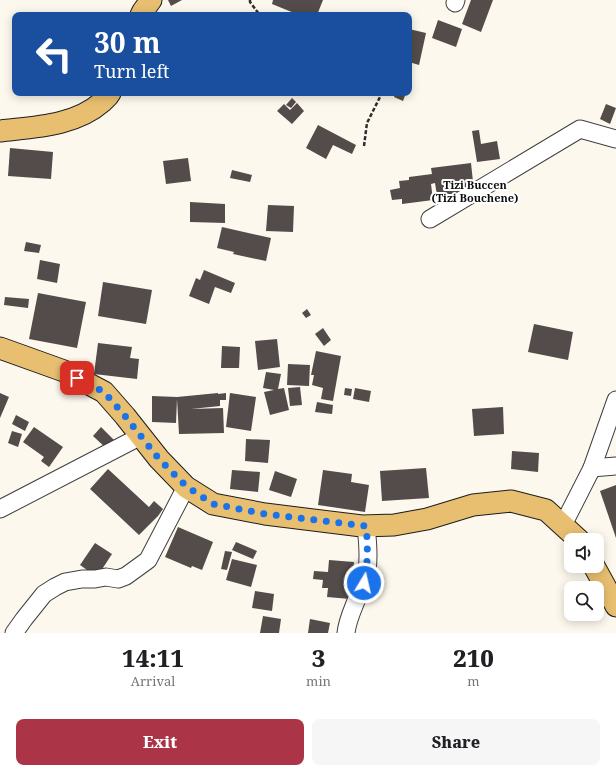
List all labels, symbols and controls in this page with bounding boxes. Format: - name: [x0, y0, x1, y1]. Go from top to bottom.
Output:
- text: 30 m: [94, 23, 161, 61]
- icon: left: [28, 28, 80, 80]
- text: Turn left: [94, 59, 169, 83]
- district label: Tizi Buccen (Tizi Bouchene): [432, 177, 518, 205]
- pin: [60, 361, 94, 395]
- icon: arrive: [66, 367, 88, 389]
- map controls: [564, 533, 604, 621]
- button: sound: [564, 533, 604, 573]
- position arrow: [343, 562, 385, 604]
- button: search: [564, 581, 604, 621]
- text: 14:11: [122, 641, 184, 674]
- text: 3: [312, 641, 325, 674]
- text: 210: [453, 641, 494, 674]
- text: Arrival: [131, 672, 175, 690]
- text: min: [306, 672, 331, 690]
- text: m: [467, 672, 480, 690]
- button: Exit: [16, 719, 304, 765]
- button: Share: [312, 719, 600, 765]

